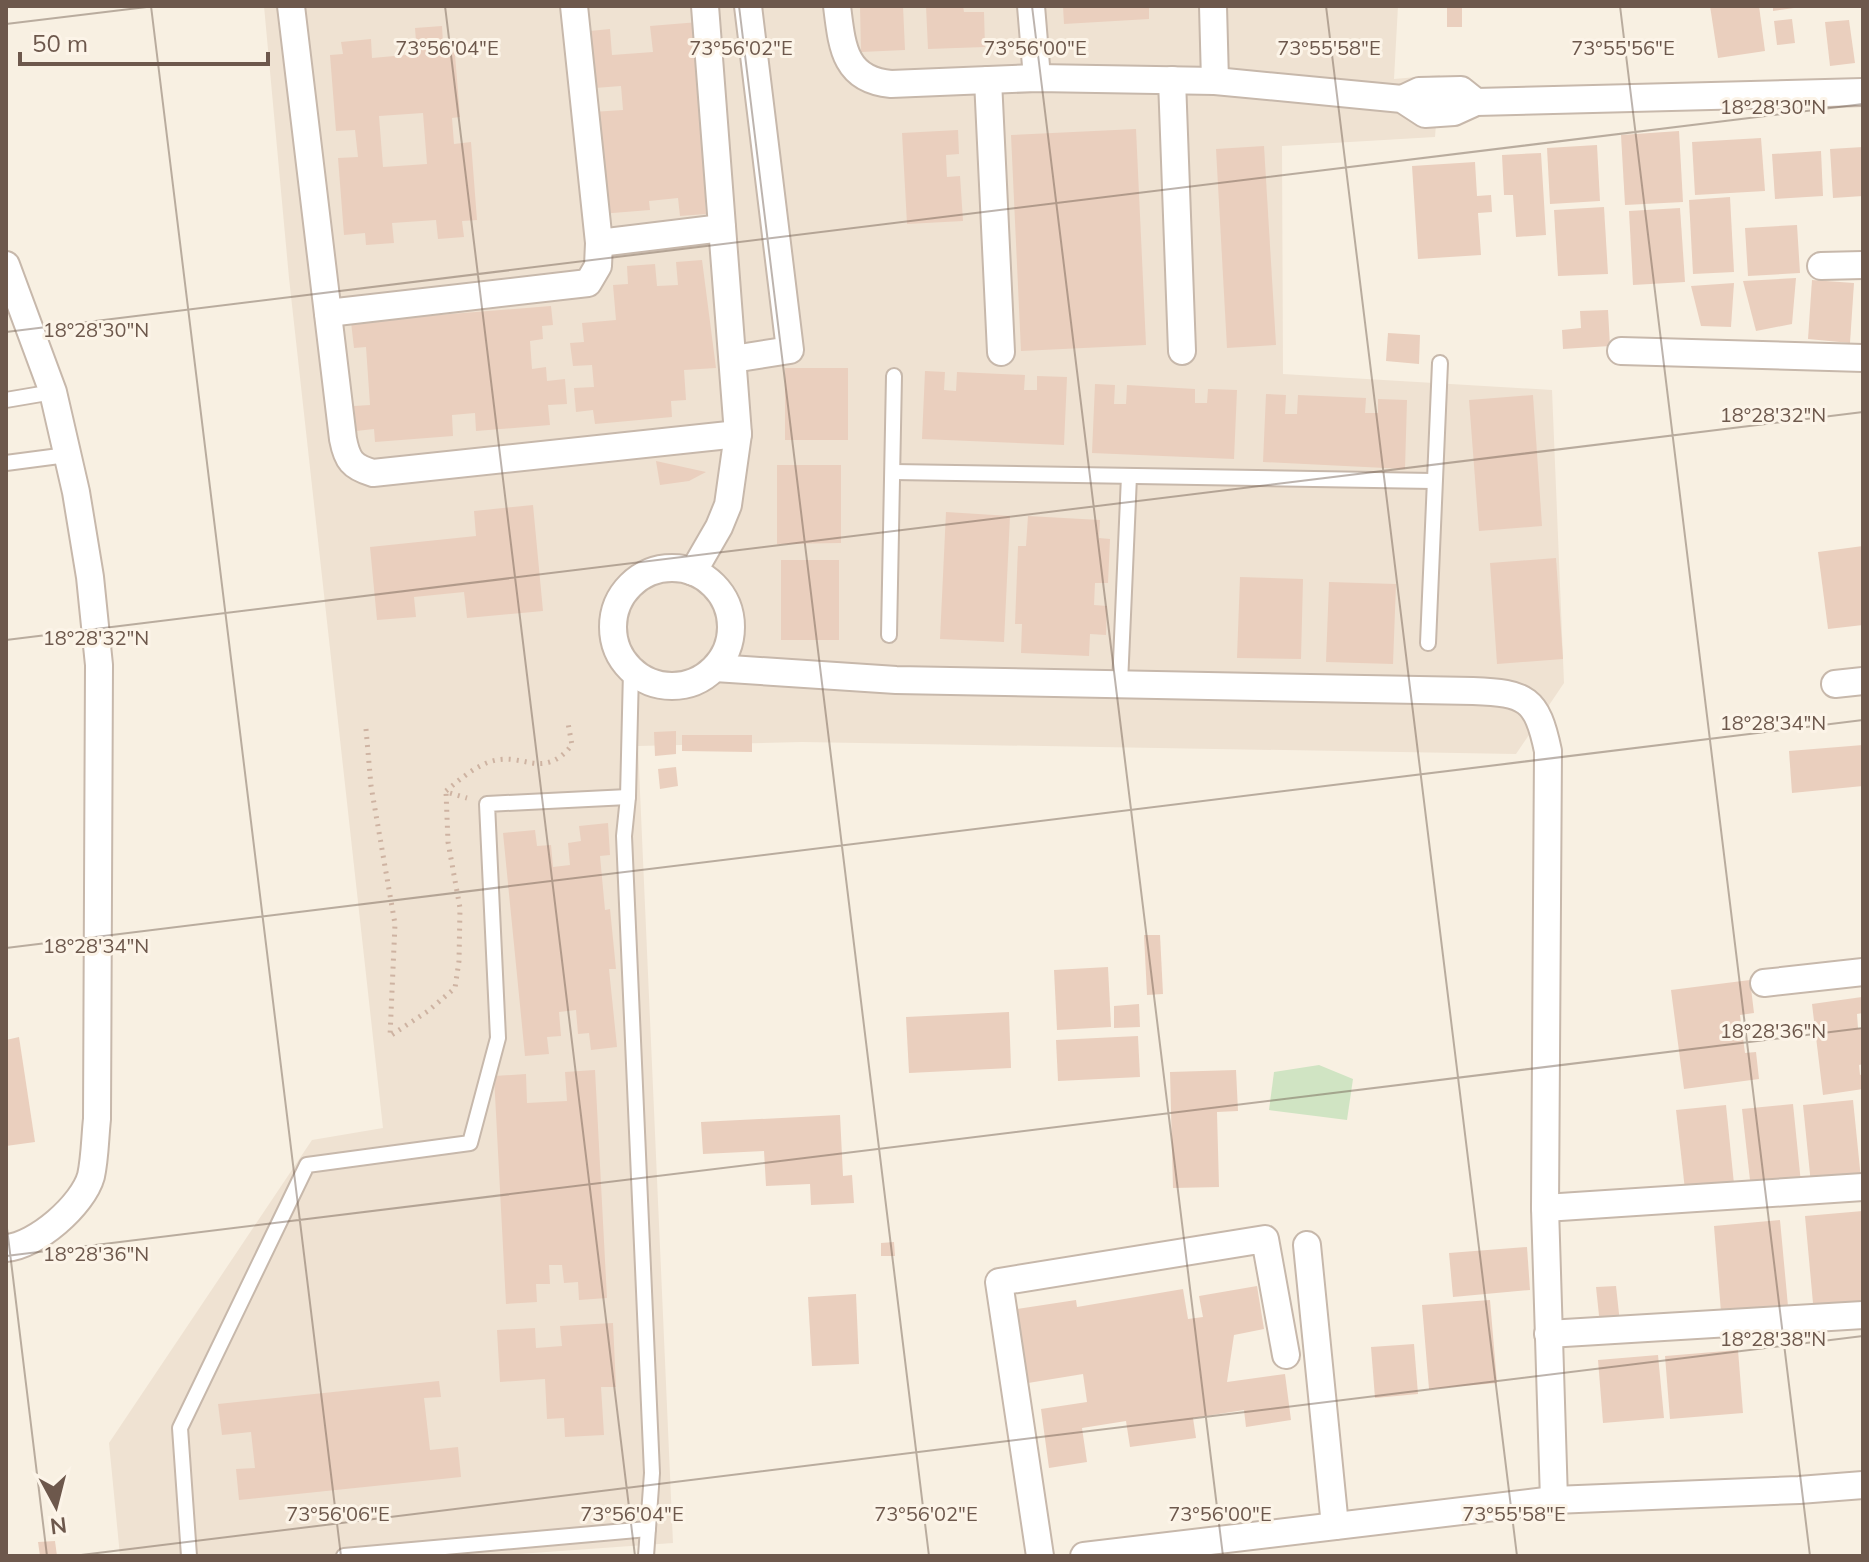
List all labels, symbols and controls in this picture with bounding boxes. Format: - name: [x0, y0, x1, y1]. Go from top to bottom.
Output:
- scale bar: [20, 16, 268, 66]
- text: 50 m: [32, 28, 88, 58]
- text: 73°56'04"E: [395, 35, 499, 60]
- text: 73°56'02"E: [689, 35, 793, 60]
- text: 73°56'00"E: [983, 35, 1087, 60]
- text: 73°55'58"E: [1277, 35, 1381, 60]
- text: 73°55'56"E: [1571, 35, 1675, 60]
- text: 18°28'30"N: [1720, 94, 1826, 119]
- text: 18°28'30"N: [43, 317, 149, 342]
- text: 18°28'32"N: [1720, 402, 1826, 427]
- text: 18°28'32"N: [43, 625, 149, 650]
- text: 18°28'34"N: [1720, 710, 1826, 735]
- text: 18°28'34"N: [43, 933, 149, 958]
- text: 18°28'36"N: [1720, 1018, 1826, 1043]
- text: 18°28'36"N: [43, 1241, 149, 1266]
- text: 18°28'38"N: [1720, 1326, 1826, 1351]
- north arrow: [16, 1466, 96, 1546]
- text: 73°56'06"E: [286, 1501, 390, 1526]
- text: 73°56'04"E: [580, 1501, 684, 1526]
- text: 73°56'02"E: [874, 1501, 978, 1526]
- text: 73°56'00"E: [1168, 1501, 1272, 1526]
- text: 73°55'58"E: [1462, 1501, 1566, 1526]
- text: N: [48, 1511, 68, 1541]

